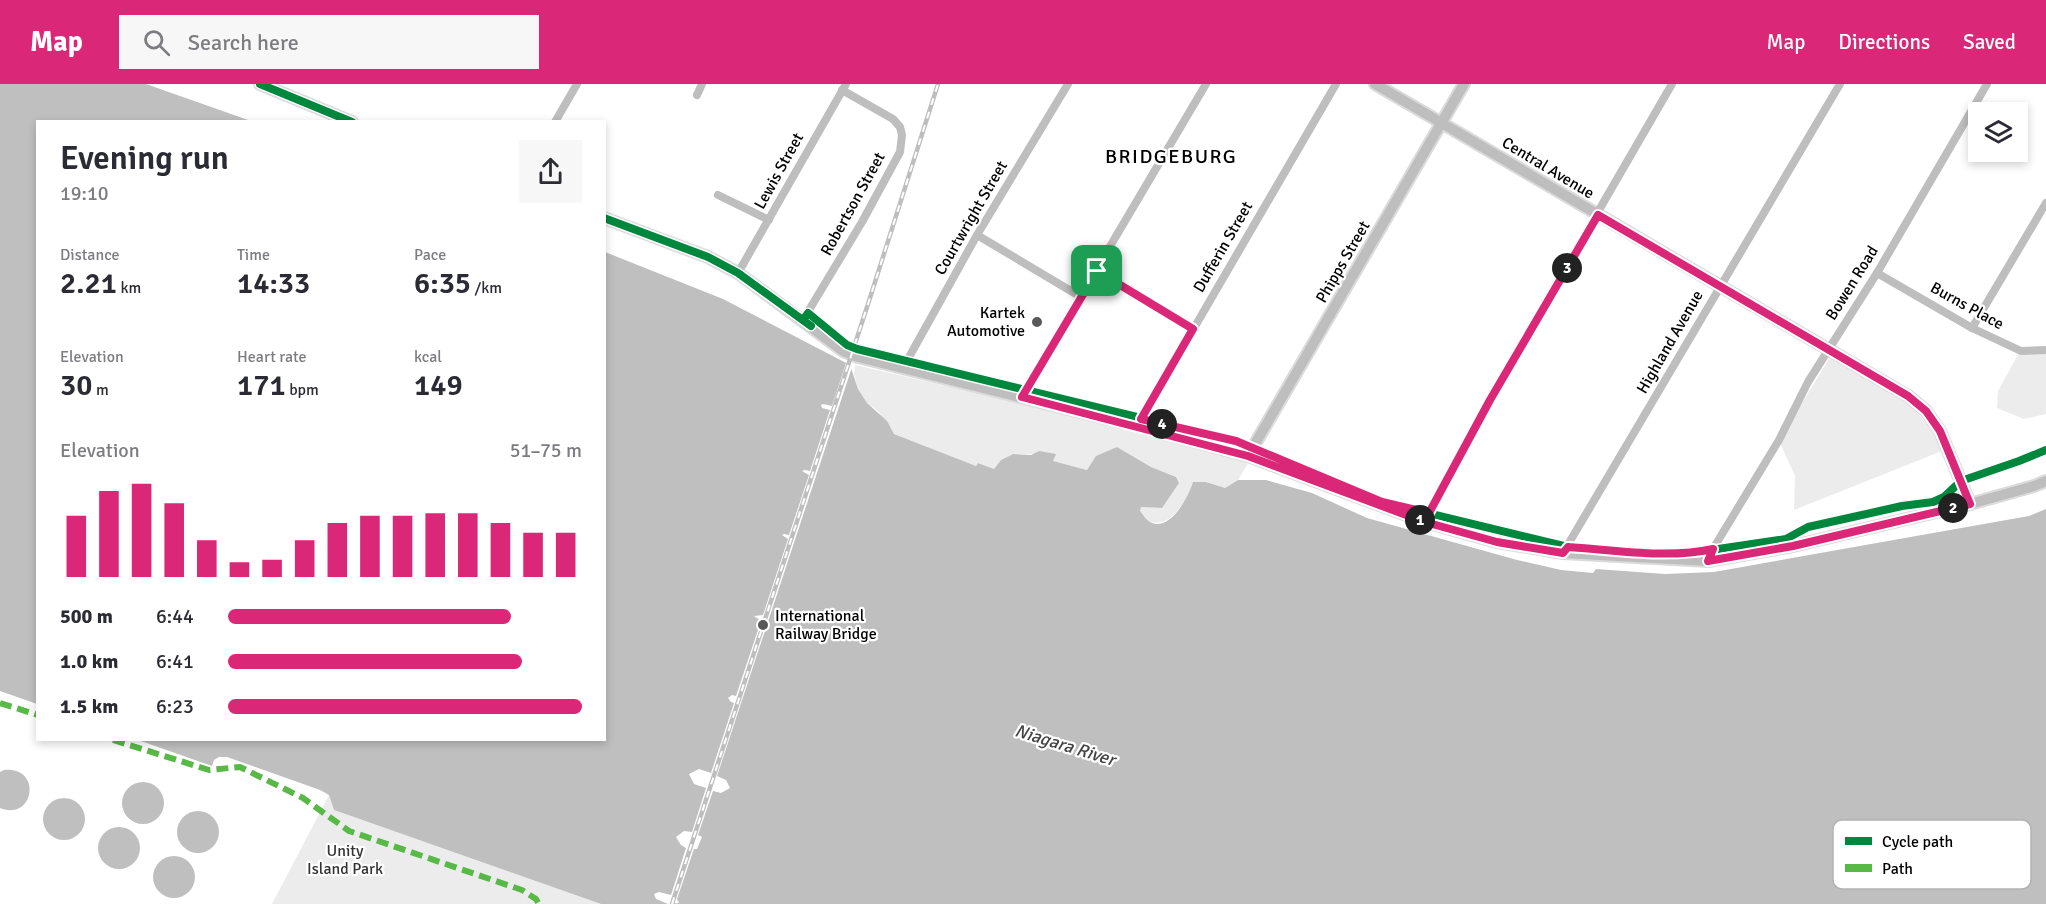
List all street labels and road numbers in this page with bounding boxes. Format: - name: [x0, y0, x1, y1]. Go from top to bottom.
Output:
- street label: Lewis Street: [750, 129, 808, 213]
- street label: Central Avenue: [1498, 133, 1598, 203]
- street label: Robertson Street: [816, 148, 890, 259]
- street label: Courtwright Street: [930, 157, 1012, 279]
- street label: Dufferin Street: [1189, 198, 1257, 296]
- street label: Phipps Street: [1312, 217, 1375, 307]
- street label: Bowen Road: [1821, 242, 1883, 324]
- street label: Burns Place: [1927, 278, 2007, 334]
- street label: Highland Avenue: [1632, 287, 1708, 397]

